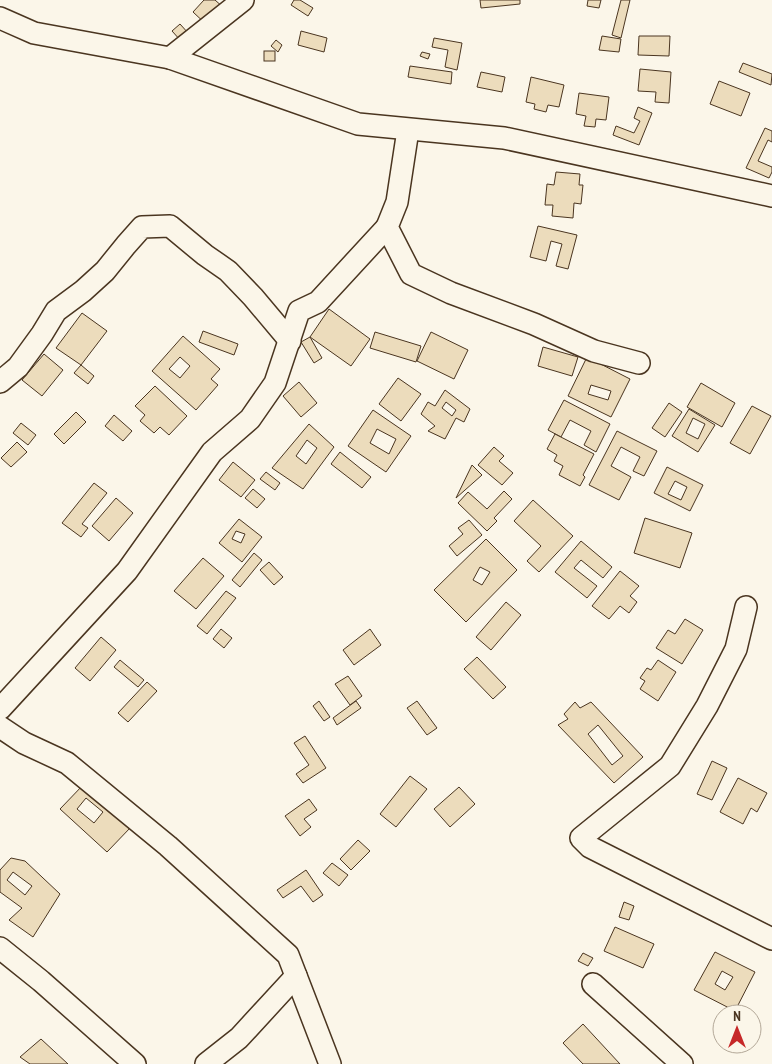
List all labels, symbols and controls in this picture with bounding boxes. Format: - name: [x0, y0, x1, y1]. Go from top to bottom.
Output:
- north arrow: [712, 1004, 762, 1054]
- text: N: [733, 1007, 741, 1025]

